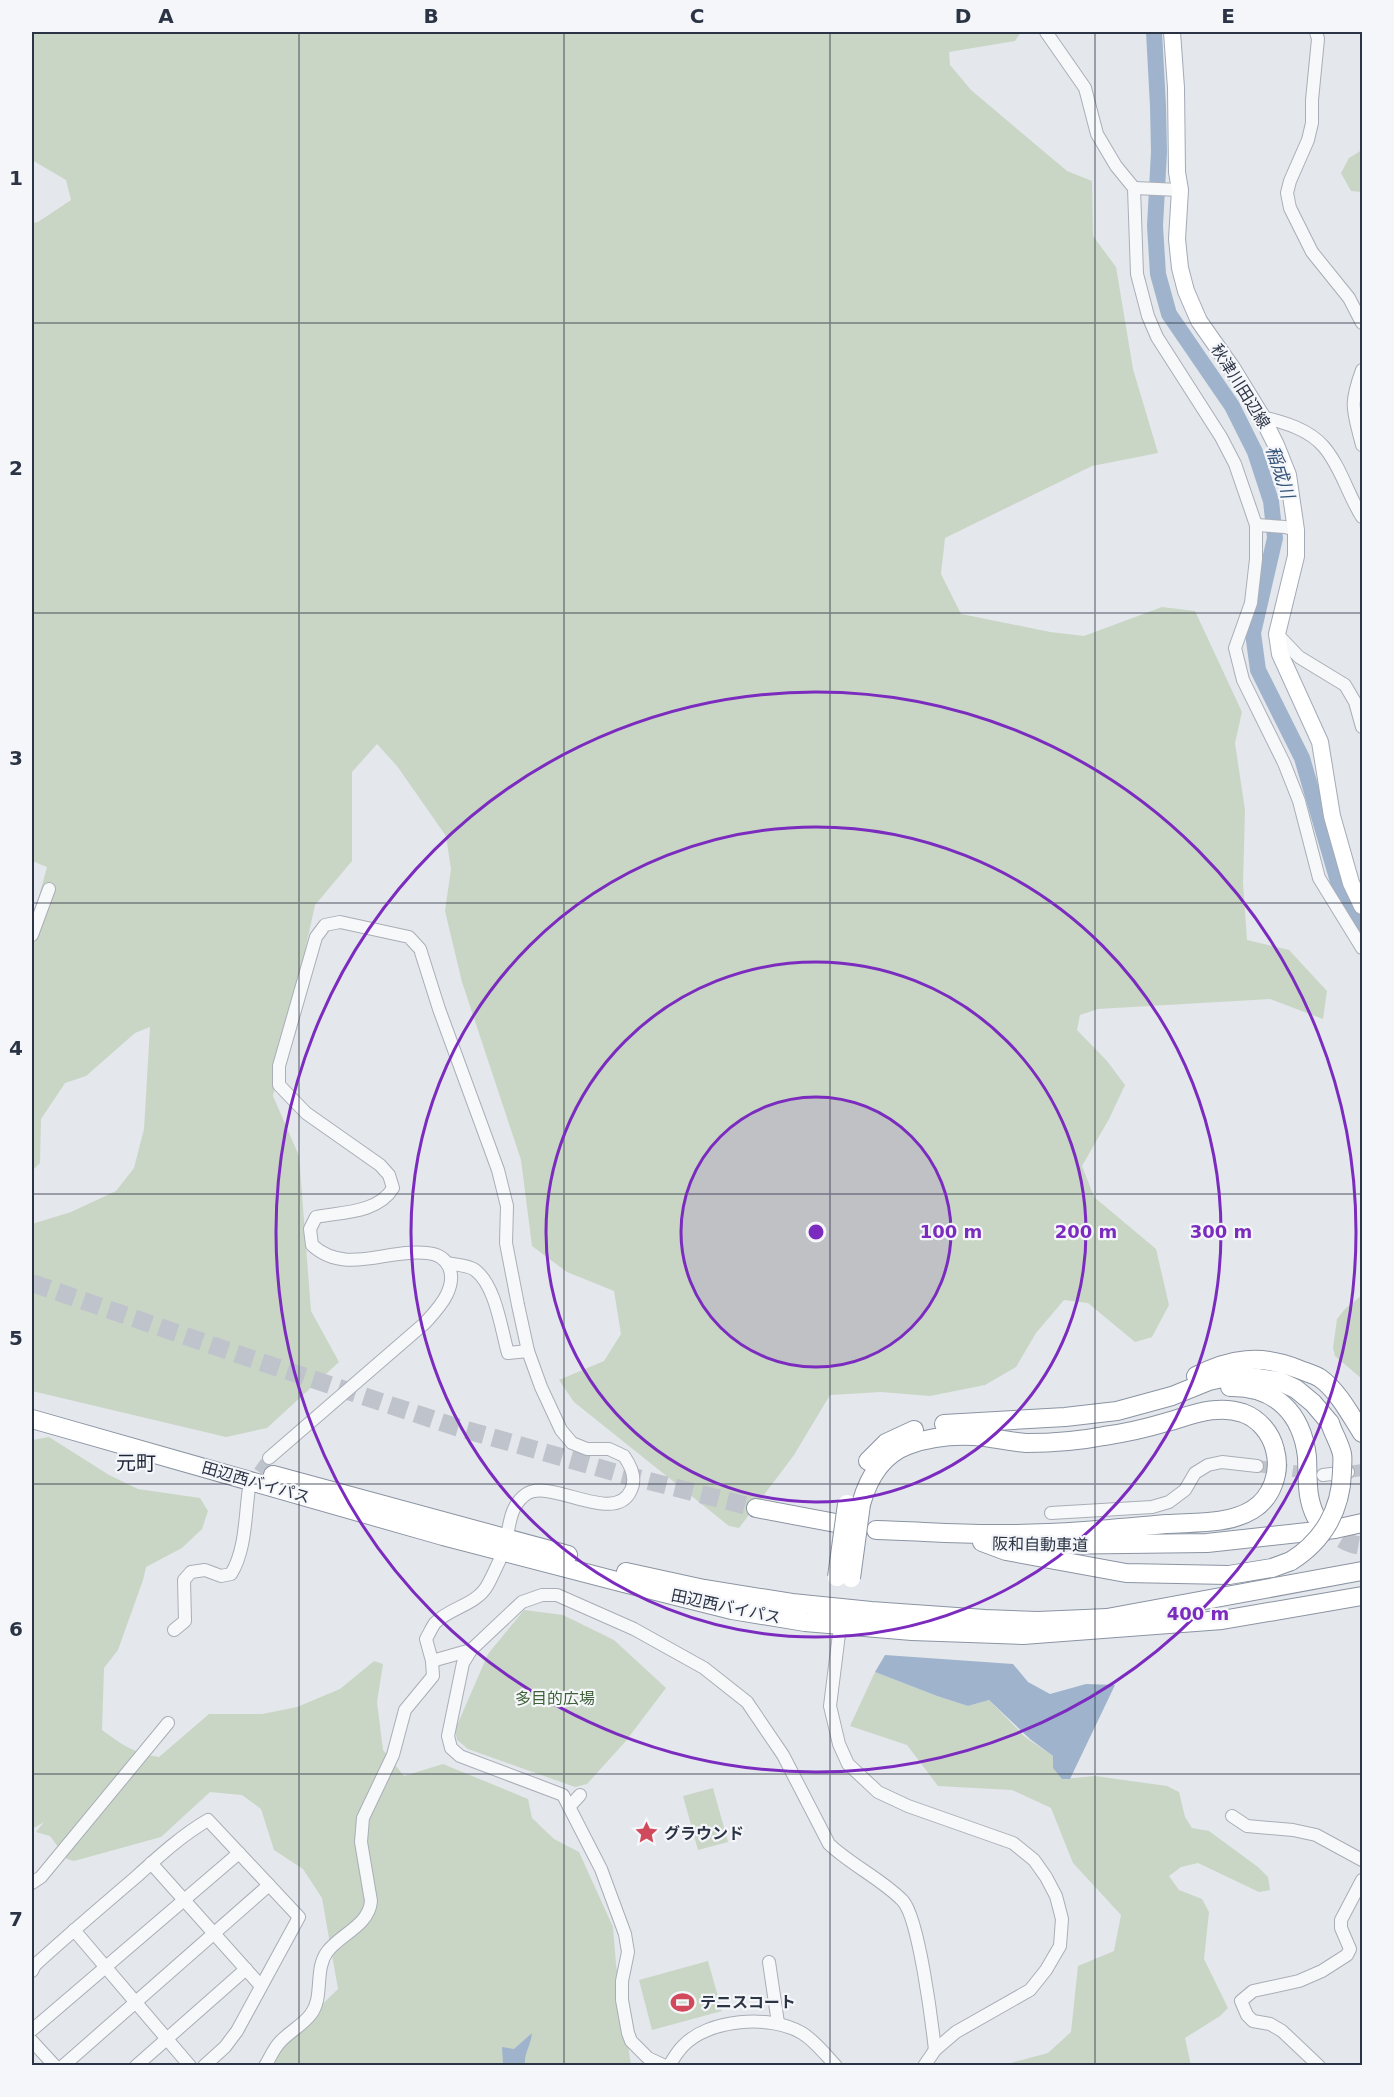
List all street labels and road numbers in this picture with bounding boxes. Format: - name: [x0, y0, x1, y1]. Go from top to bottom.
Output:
- street label: 秋津川田辺線: [1207, 341, 1274, 432]
- street label: 田辺西バイパス: [200, 1458, 312, 1507]
- street label: 阪和自動車道: [992, 1534, 1088, 1555]
- street label: 田辺西バイパス: [669, 1586, 782, 1627]

